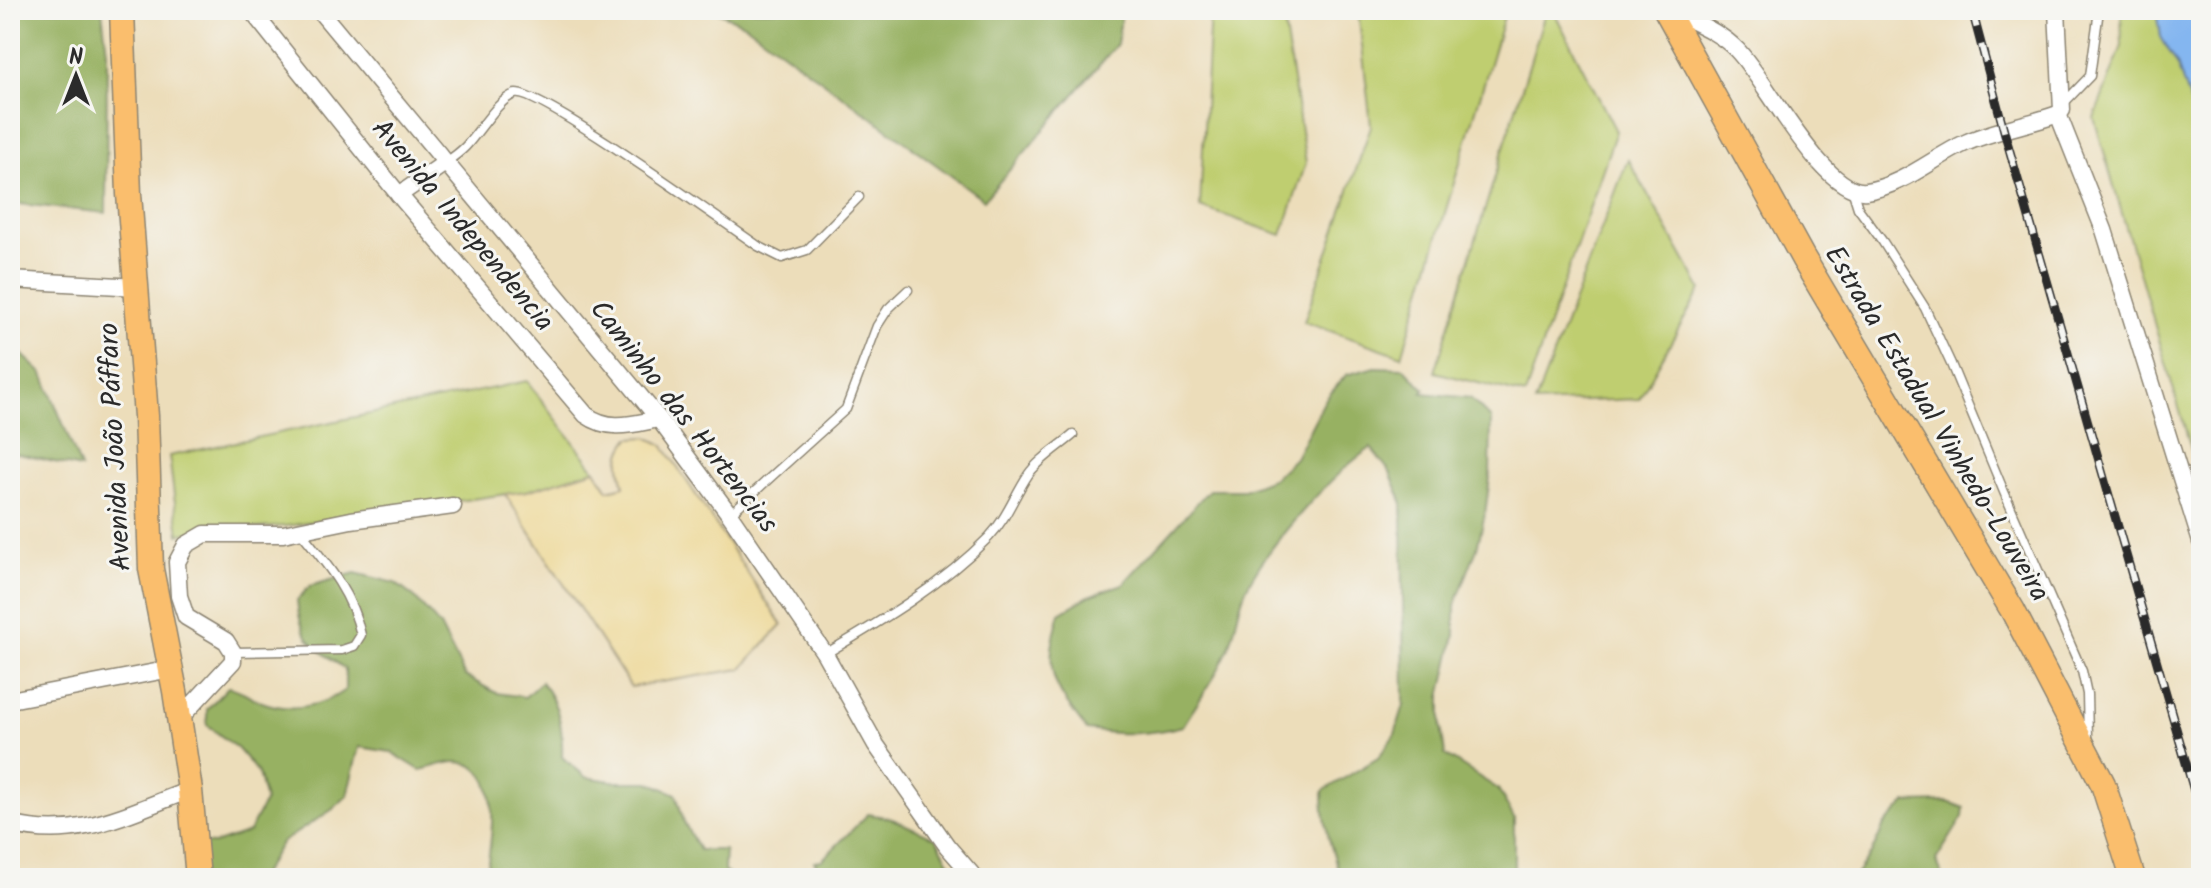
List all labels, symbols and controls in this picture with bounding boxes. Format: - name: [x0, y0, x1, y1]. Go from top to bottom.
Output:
- north arrow: [36, 36, 116, 116]
- text: N: [69, 41, 83, 76]
- street label: Avenida Independencia: [359, 110, 565, 342]
- street label: Estrada Estadual Vinhedo-Louveira: [1811, 237, 2061, 611]
- street label: Caminho das Hortencias: [577, 290, 789, 544]
- street label: Avenida João Páffaro: [87, 322, 145, 572]

